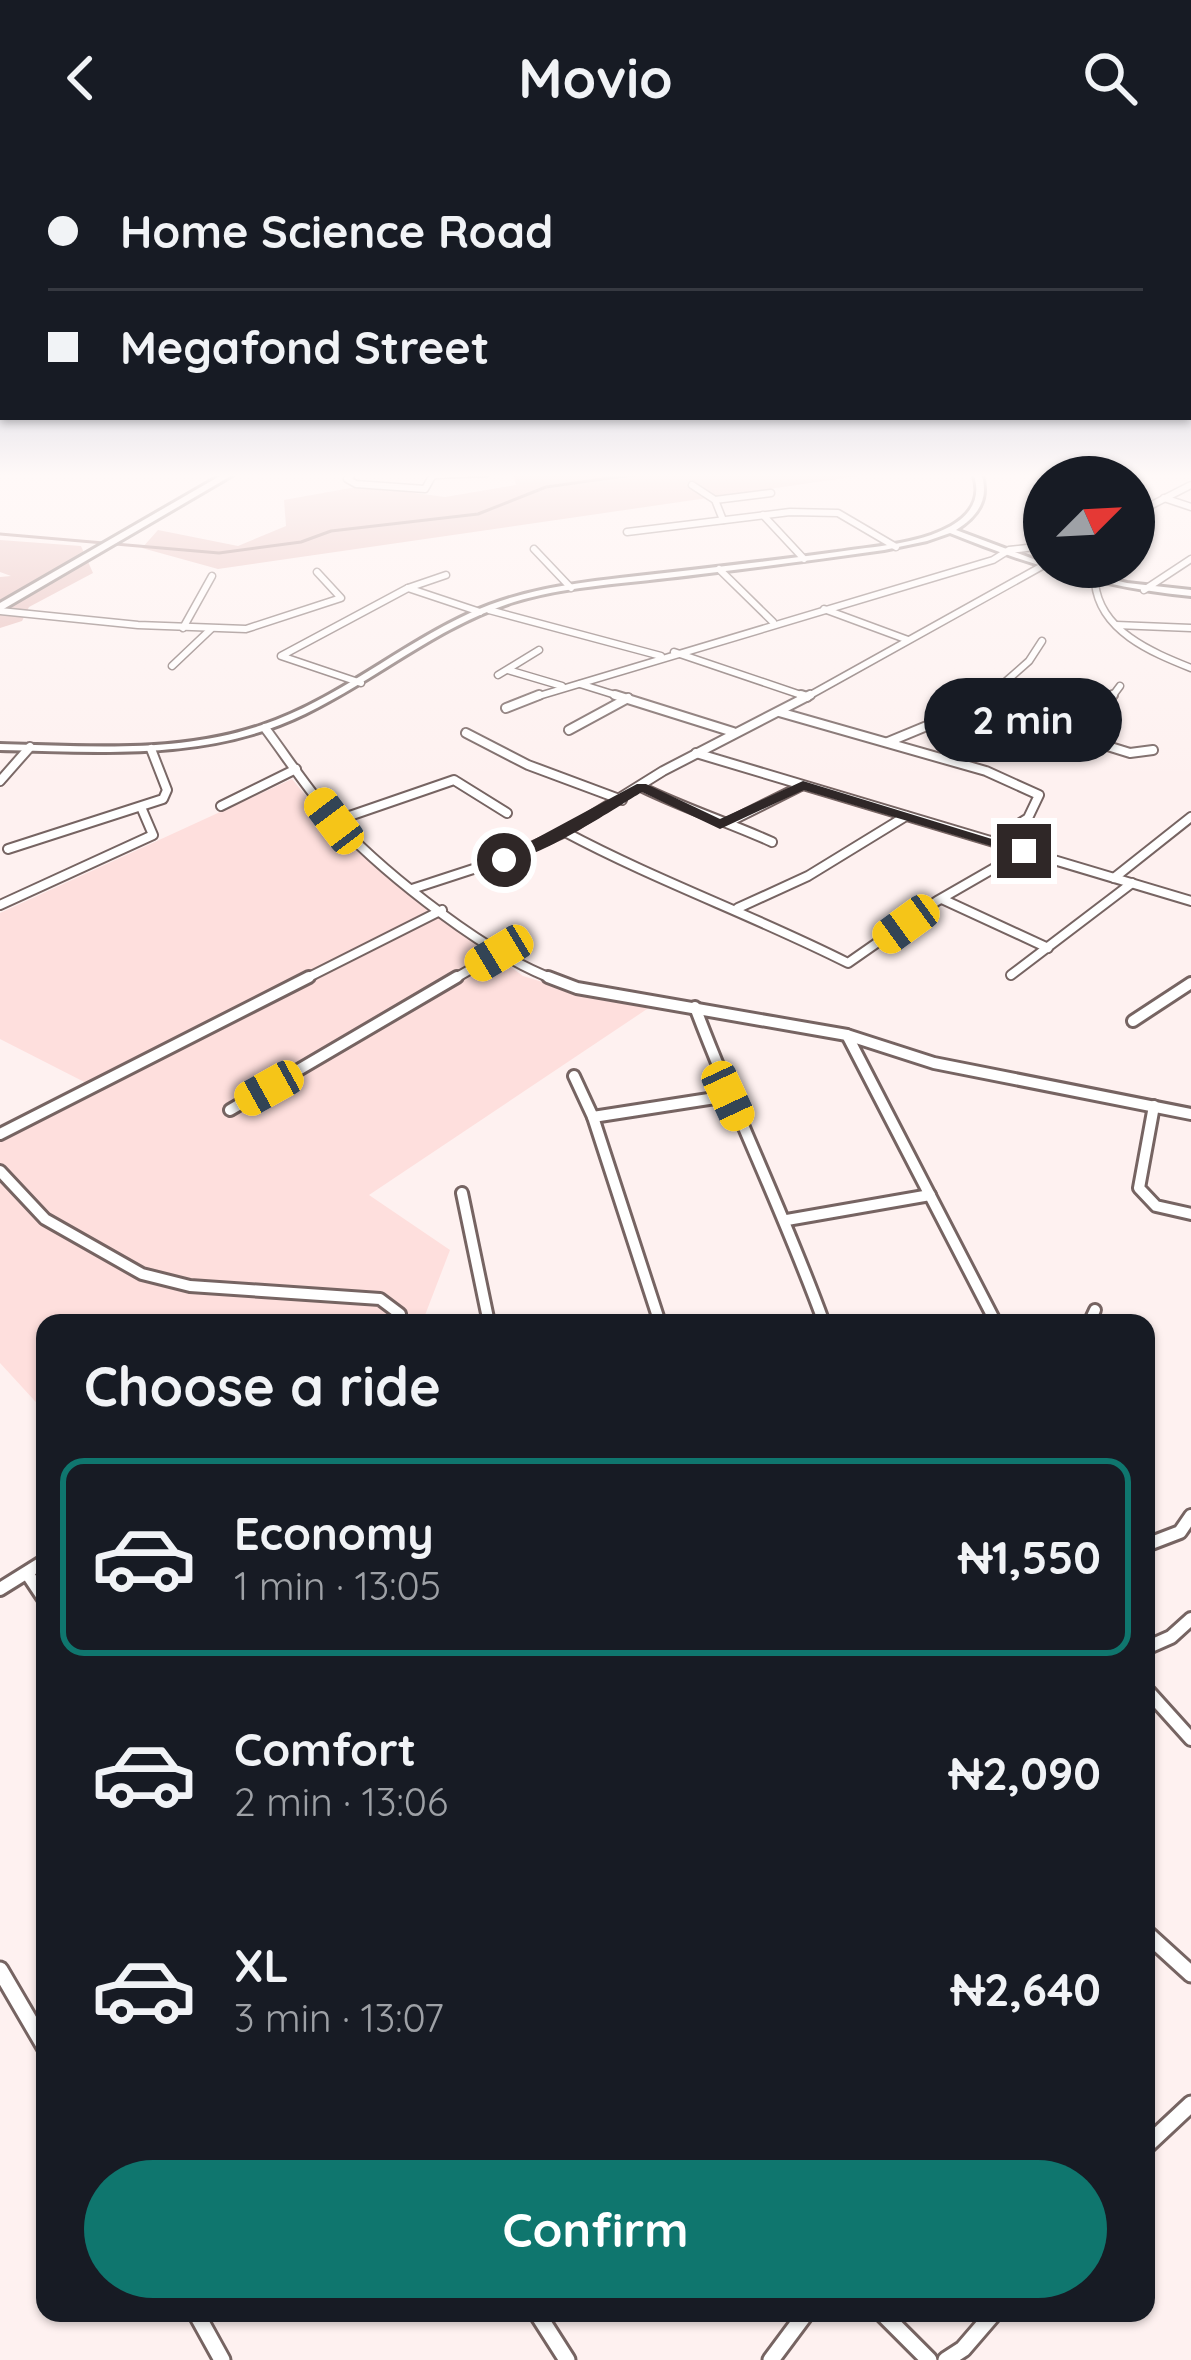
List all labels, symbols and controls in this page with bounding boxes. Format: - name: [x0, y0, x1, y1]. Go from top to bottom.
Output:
- text: Movio: [518, 44, 673, 112]
- icon: back: [48, 45, 114, 111]
- icon: search: [1077, 45, 1143, 111]
- text: Home Science Road: [120, 203, 553, 259]
- text: Megafond Street: [120, 319, 489, 375]
- north arrow: [1023, 456, 1155, 588]
- map controls: [1023, 456, 1155, 588]
- callout: 2 min: [925, 677, 1123, 761]
- text: 2 min: [972, 695, 1074, 744]
- car: [298, 781, 370, 861]
- route end: [997, 824, 1051, 878]
- route start: [477, 833, 531, 887]
- car: [866, 888, 946, 960]
- car: [459, 919, 539, 987]
- car: [229, 1055, 309, 1121]
- car: [696, 1056, 760, 1136]
- text: Choose a ride: [84, 1352, 441, 1420]
- icon: car: [90, 1503, 198, 1611]
- text: Economy: [234, 1505, 434, 1561]
- text: ₦1,550: [959, 1529, 1101, 1585]
- text: 1 min · 13:05: [234, 1561, 441, 1610]
- icon: car: [90, 1719, 198, 1827]
- text: Comfort: [234, 1721, 416, 1777]
- text: ₦2,090: [949, 1745, 1101, 1801]
- text: 2 min · 13:06: [234, 1777, 448, 1826]
- icon: car: [90, 1935, 198, 2043]
- text: XL: [234, 1937, 289, 1993]
- text: ₦2,640: [951, 1961, 1101, 2017]
- text: 3 min · 13:07: [234, 1993, 444, 2042]
- button: Confirm: [84, 2160, 1107, 2298]

